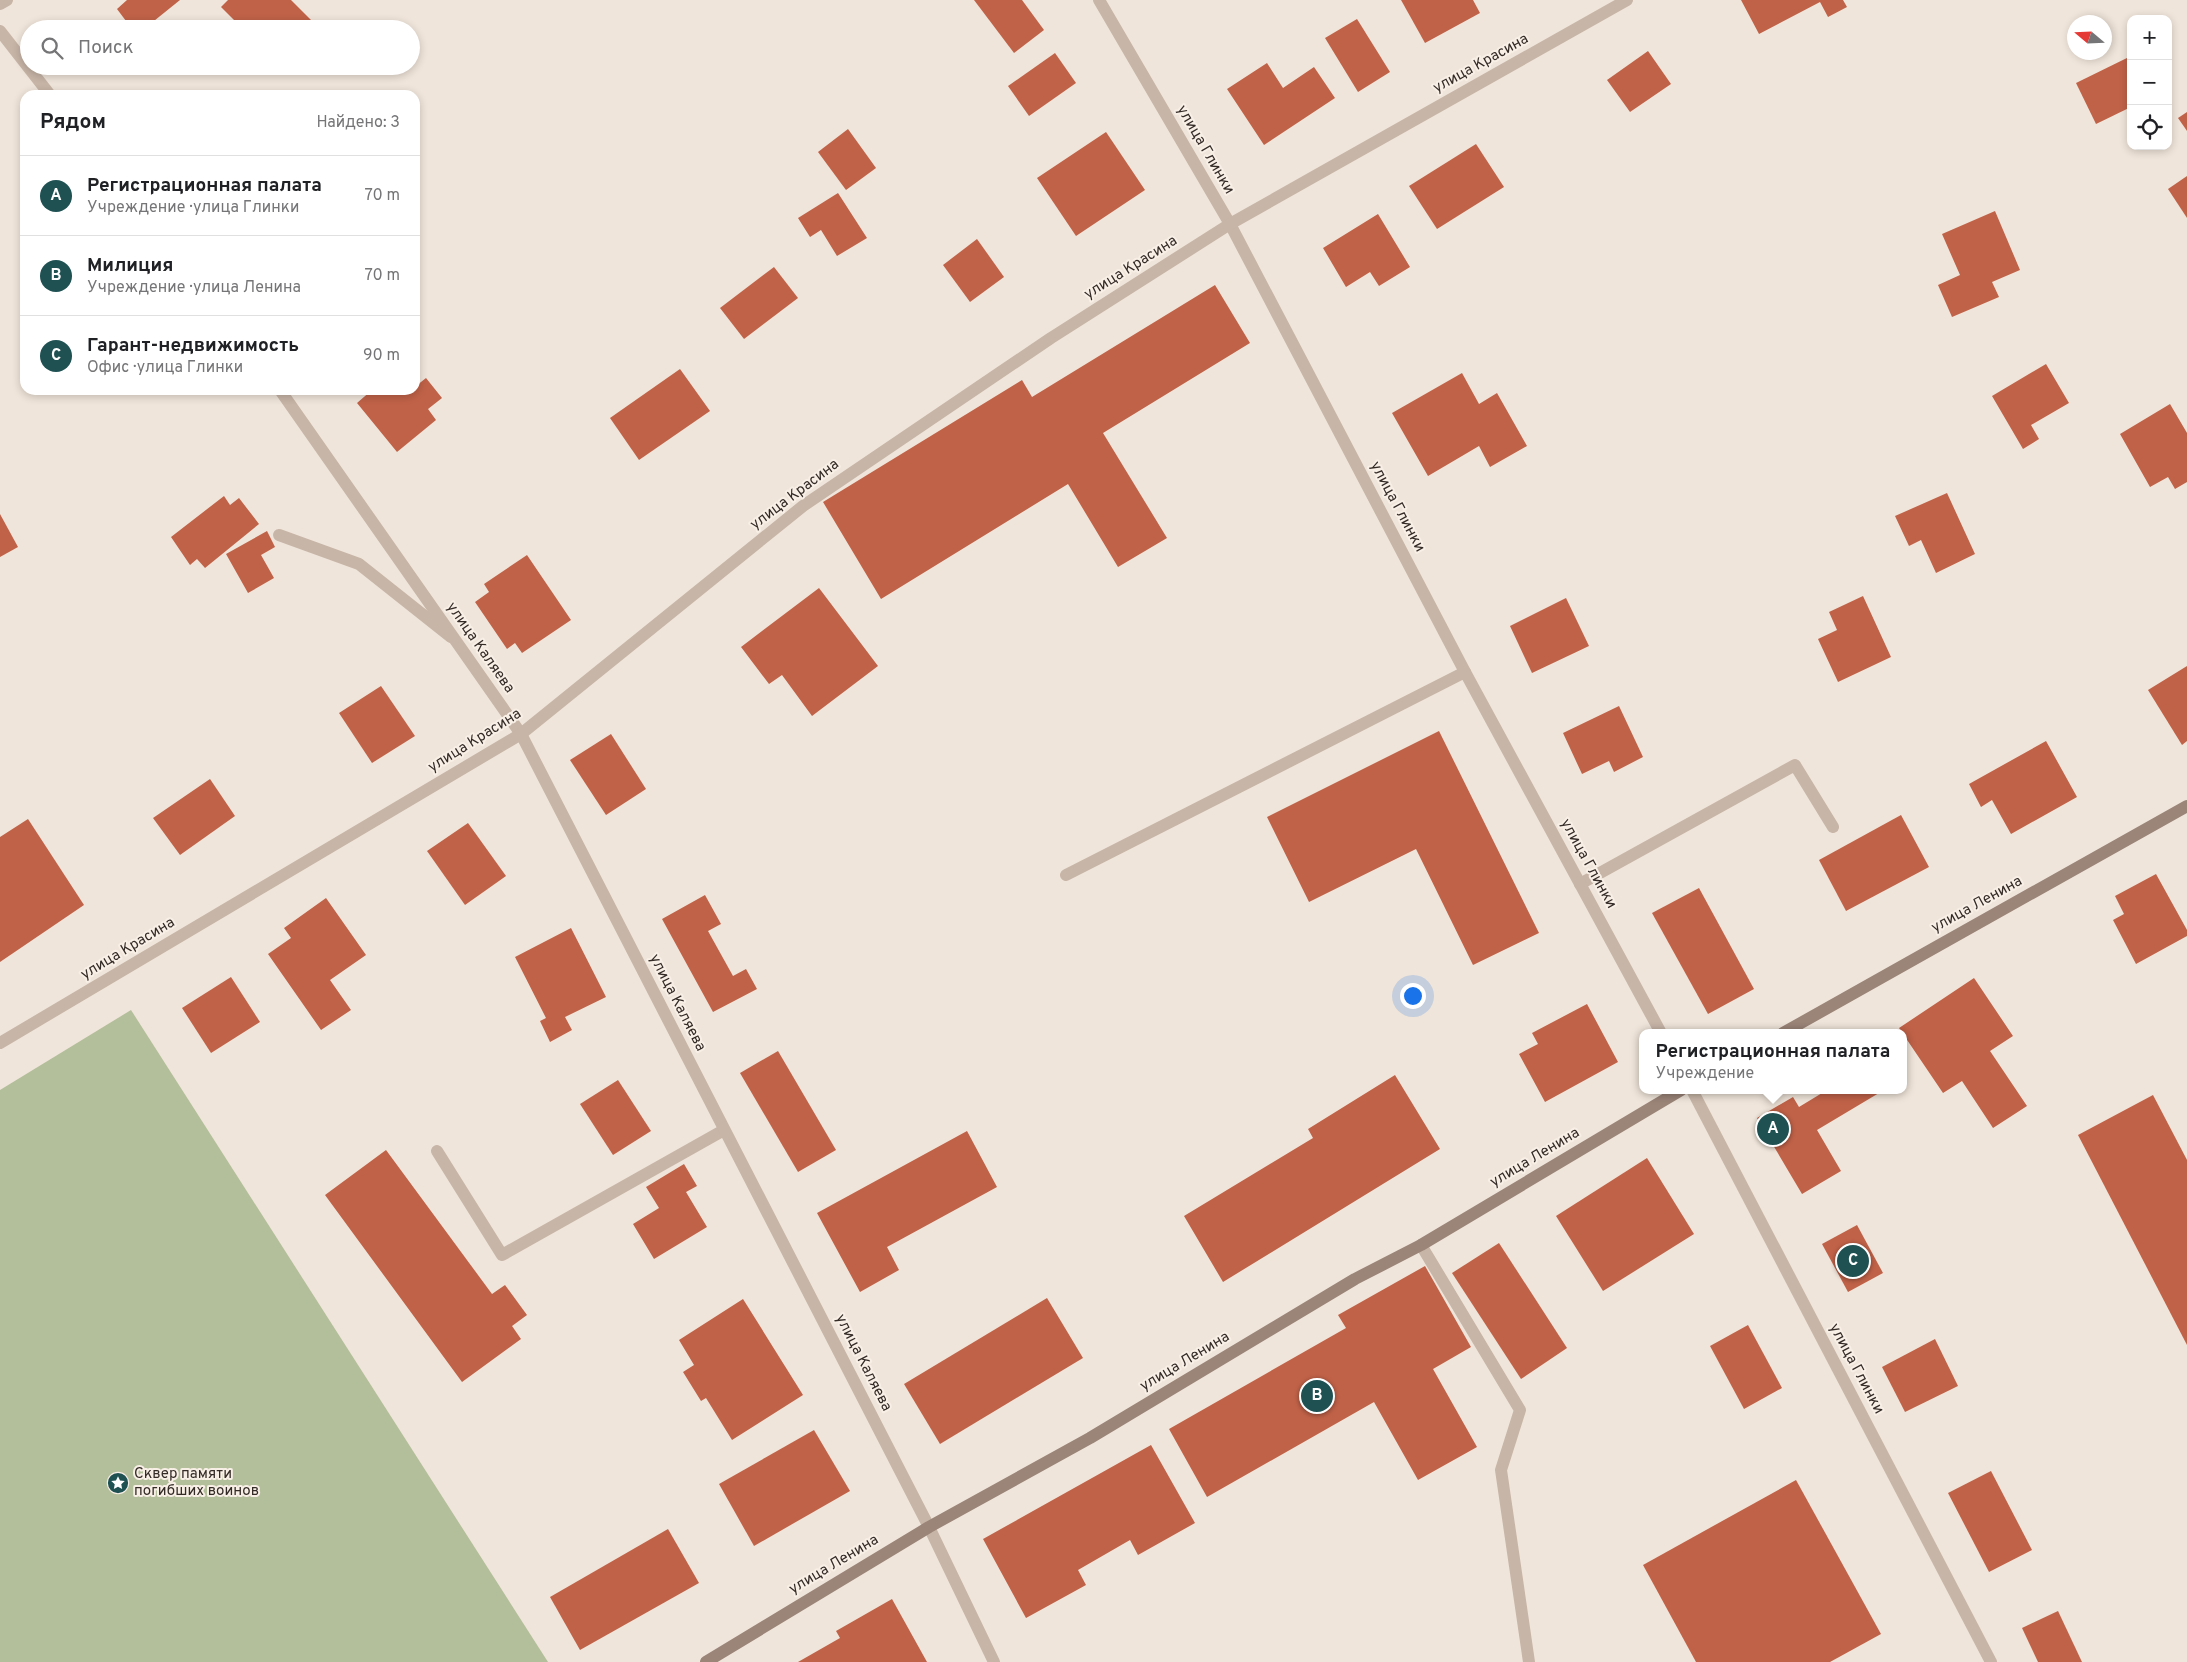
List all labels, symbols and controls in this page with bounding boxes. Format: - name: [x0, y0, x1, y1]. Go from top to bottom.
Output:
- north arrow: [2067, 15, 2112, 60]
- map controls: [2127, 15, 2172, 150]
- button: +: [2127, 15, 2172, 60]
- search box: [20, 20, 420, 75]
- street label: улица Красина: [1430, 30, 1532, 98]
- icon: search: [38, 34, 66, 62]
- text: Поиск: [78, 36, 134, 60]
- button: −: [2127, 60, 2172, 105]
- street label: улица Глинки: [1172, 102, 1238, 198]
- button: locate: [2127, 105, 2172, 150]
- text: Рядом: [40, 109, 106, 136]
- text: Найдено: 3: [316, 113, 400, 133]
- text: Регистрационная палата: [87, 174, 322, 198]
- text: A: [50, 186, 62, 206]
- text: 70 m: [365, 186, 400, 206]
- text: Учреждение · улица Глинки: [87, 198, 299, 218]
- street label: улица Красина: [1081, 232, 1181, 304]
- text: Милиция: [87, 254, 173, 278]
- text: B: [50, 266, 62, 286]
- text: 70 m: [365, 266, 400, 286]
- text: Учреждение · улица Ленина: [87, 278, 301, 298]
- text: Гарант-недвижимость: [87, 334, 299, 358]
- text: C: [51, 346, 61, 366]
- text: 90 m: [363, 346, 400, 366]
- text: Офис · улица Глинки: [87, 358, 243, 378]
- street label: улица Красина: [747, 455, 843, 535]
- street label: улица Глинки: [1365, 458, 1429, 556]
- street label: улица Каляева: [442, 599, 518, 697]
- street label: улица Красина: [425, 705, 525, 777]
- street label: улица Глинки: [1555, 816, 1621, 912]
- street label: улица Ленина: [1928, 872, 2026, 938]
- street label: улица Красина: [77, 913, 179, 985]
- street label: улица Каляева: [644, 951, 710, 1055]
- your location: [1400, 983, 1426, 1009]
- popup: [1639, 1029, 1907, 1094]
- text: Регистрационная палата: [1656, 1040, 1890, 1064]
- text: Учреждение: [1656, 1064, 1754, 1084]
- pin: A: [1757, 1110, 1789, 1148]
- street label: улица Ленина: [1487, 1124, 1583, 1192]
- pin: C: [1837, 1242, 1869, 1280]
- street label: улица Каляева: [830, 1311, 896, 1415]
- street label: улица Глинки: [1824, 1320, 1888, 1418]
- street label: улица Ленина: [1137, 1328, 1233, 1396]
- pin: B: [1301, 1377, 1333, 1415]
- place label: Сквер памяти погибших воинов: [134, 1465, 259, 1501]
- place icon: Сквер памяти погибших воинов: [106, 1471, 130, 1495]
- street label: улица Ленина: [786, 1531, 882, 1599]

